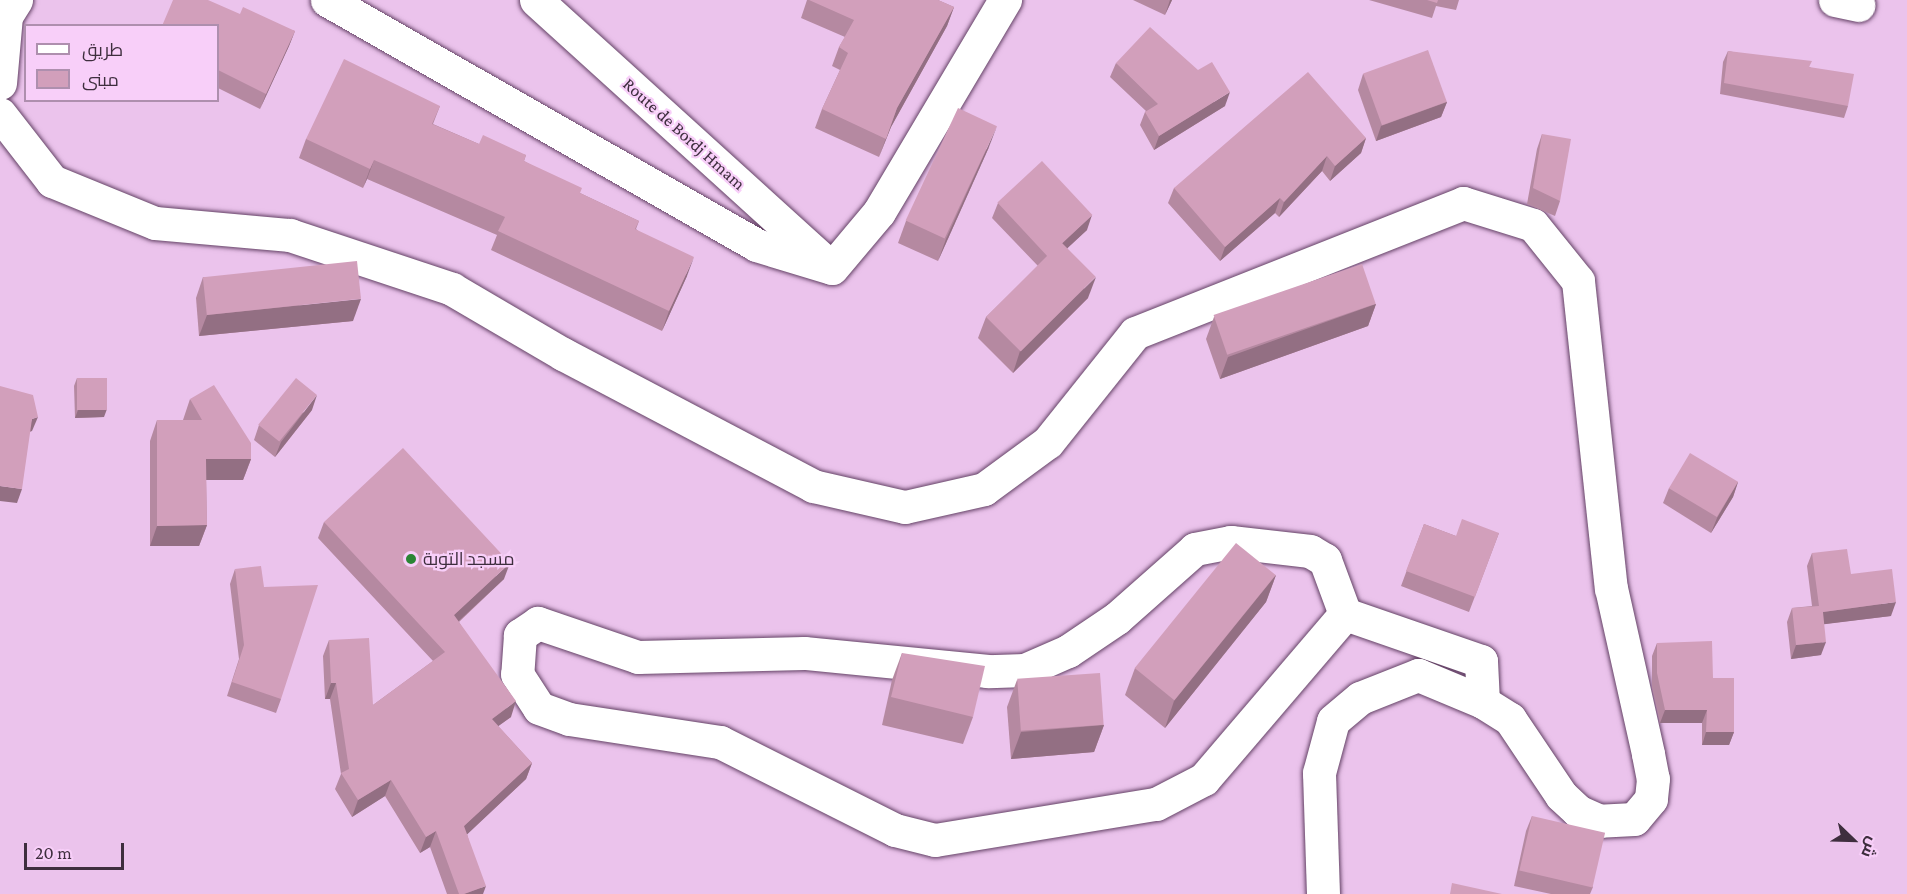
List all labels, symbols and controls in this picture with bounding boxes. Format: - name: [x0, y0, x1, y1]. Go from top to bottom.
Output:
- legend: [24, 24, 219, 102]
- text: طريق: [82, 40, 123, 60]
- text: مبنى: [82, 70, 119, 90]
- street label: Route de Bordj Hmam: [618, 73, 750, 195]
- place label: مسجد التوبة: [423, 548, 515, 570]
- marker: مسجد التوبة: [404, 552, 418, 566]
- north arrow: [1823, 810, 1883, 870]
- scale bar: [27, 831, 128, 869]
- text: ش: [1858, 834, 1882, 860]
- text: 20 m: [35, 843, 72, 863]

